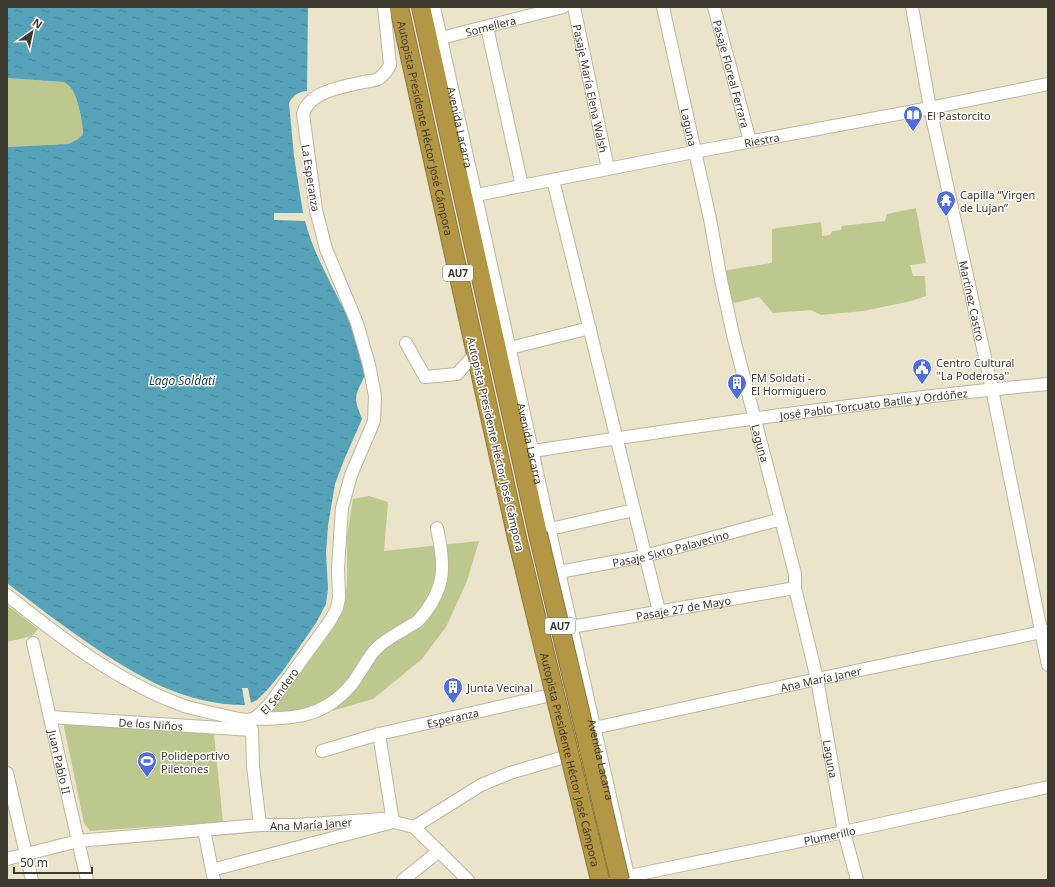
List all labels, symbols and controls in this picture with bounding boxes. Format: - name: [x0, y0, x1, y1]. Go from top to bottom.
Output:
- north arrow: [12, 12, 52, 52]
- street label: Somellera: [464, 12, 517, 39]
- text: N: [30, 14, 46, 32]
- street label: Pasaje Floreal Ferrara: [710, 18, 754, 129]
- street label: Autopista Presidente Héctor José Cámpora: [395, 19, 457, 237]
- street label: Pasaje María Elena Walsh: [570, 23, 612, 154]
- street label: Avenida Lacarra: [444, 85, 477, 169]
- library icon: El Pastorcito: [902, 104, 924, 132]
- street label: Laguna: [678, 107, 701, 148]
- place label: El Pastorcito: [927, 108, 991, 123]
- street label: Riestra: [743, 129, 781, 150]
- street label: La Esperanza: [298, 143, 324, 213]
- place label: Capilla “Virgen de Lujan”: [960, 187, 1035, 215]
- temple icon: Capilla “Virgen de Lujan”: [935, 189, 957, 217]
- street label: Martínez Castro: [956, 259, 989, 343]
- road number: AU7: [443, 265, 473, 281]
- street label: Autopista Presidente Héctor José Cámpora: [464, 335, 528, 553]
- place label: Centro Cultural ''La Poderosa'': [936, 355, 1014, 383]
- public building icon: Centro Cultural ''La Poderosa'': [911, 357, 933, 385]
- place label: FM Soldati - El Hormiguero: [751, 370, 826, 398]
- water label: Lago Soldati: [149, 372, 216, 389]
- building icon: FM Soldati - El Hormiguero: [726, 372, 748, 400]
- street label: José Pablo Torcuato Batlle y Ordóñez: [778, 385, 968, 423]
- street label: Avenida Lacarra: [514, 401, 547, 485]
- street label: Laguna: [749, 422, 773, 464]
- street label: Pasaje Sixto Palavecino: [611, 526, 731, 569]
- street label: Pasaje 27 de Mayo: [635, 592, 732, 623]
- road number: AU7: [545, 618, 575, 634]
- street label: Autopista Presidente Héctor José Cámpora: [538, 651, 604, 868]
- street label: Ana María Janer: [779, 662, 863, 694]
- street label: El Sendero: [256, 664, 302, 717]
- building icon: Junta Vecinal: [442, 676, 464, 704]
- place label: Junta Vecinal: [466, 680, 533, 695]
- street label: Esperanza: [425, 704, 480, 730]
- street label: De los Niños: [118, 714, 184, 733]
- street label: Avenida Lacarra: [585, 718, 618, 802]
- street label: Juan Pablo II: [45, 728, 75, 796]
- street label: Laguna: [820, 739, 842, 779]
- place label: Polideportivo Piletones: [161, 748, 230, 776]
- sports icon: Polideportivo Piletones: [136, 750, 158, 778]
- street label: Ana María Janer: [270, 814, 353, 833]
- street label: Plumerillo: [802, 822, 857, 848]
- scale bar: [14, 849, 92, 875]
- text: 50 m: [20, 854, 48, 871]

